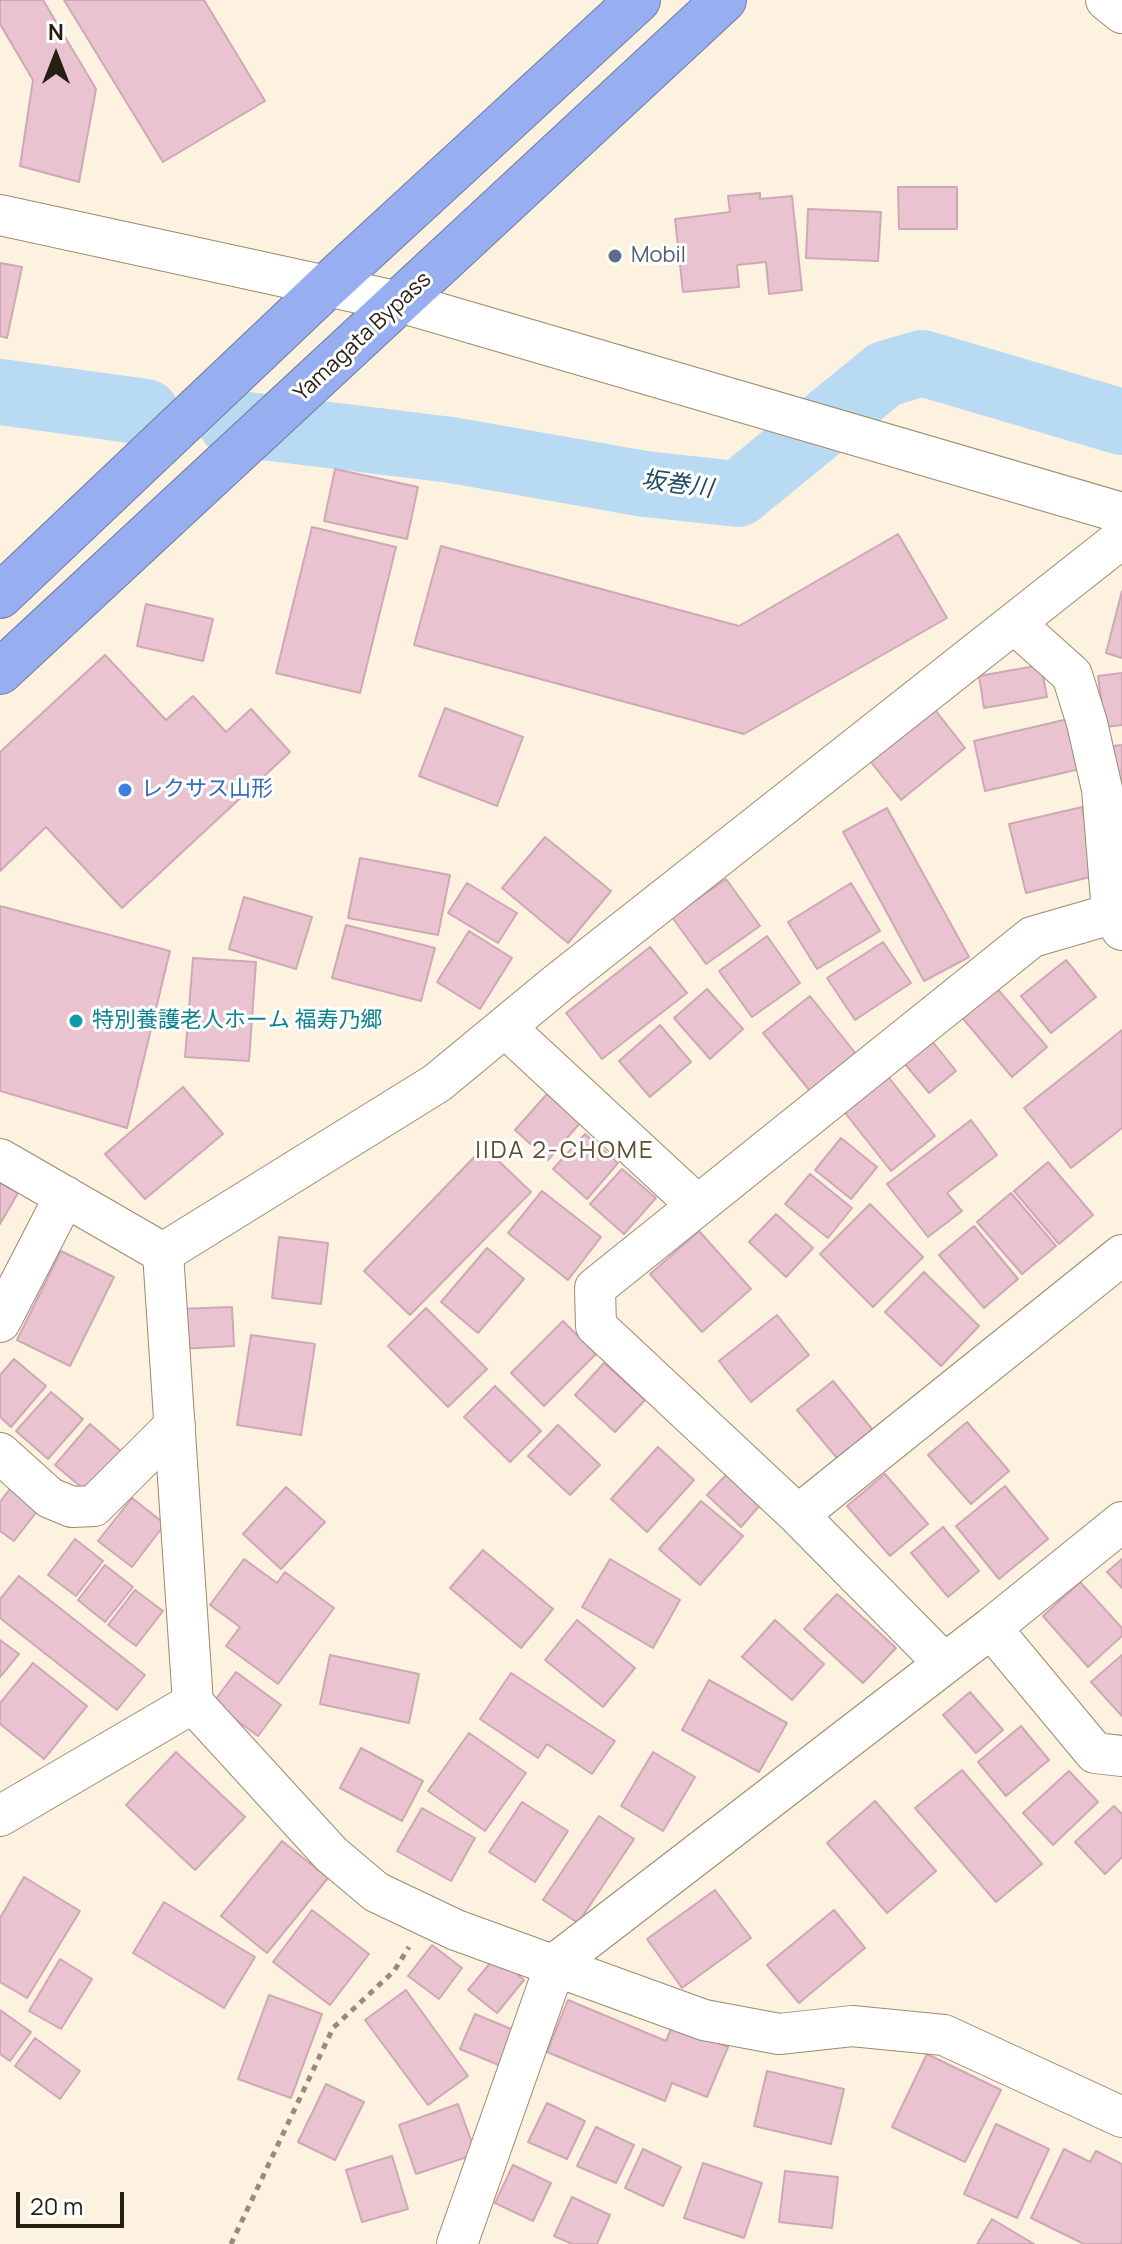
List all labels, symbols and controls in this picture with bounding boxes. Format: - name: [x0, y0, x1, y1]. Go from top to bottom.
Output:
- north arrow: [16, 16, 96, 96]
- text: N: [48, 17, 64, 47]
- place label: Mobil: [631, 243, 686, 269]
- marker: Mobil: [606, 247, 624, 265]
- street label: Yamagata Bypass: [289, 267, 437, 407]
- water label: 坂巻川: [639, 466, 715, 504]
- place label: レクサス山形: [141, 777, 273, 803]
- marker: レクサス山形: [116, 781, 134, 799]
- place label: 特別養護老人ホーム 福寿乃郷: [92, 1008, 382, 1034]
- marker: 特別養護老人ホーム 福寿乃郷: [67, 1012, 85, 1030]
- district label: IIDA 2-CHOME: [475, 1137, 655, 1165]
- scale bar: [20, 2176, 128, 2226]
- text: 20 m: [30, 2189, 83, 2222]

